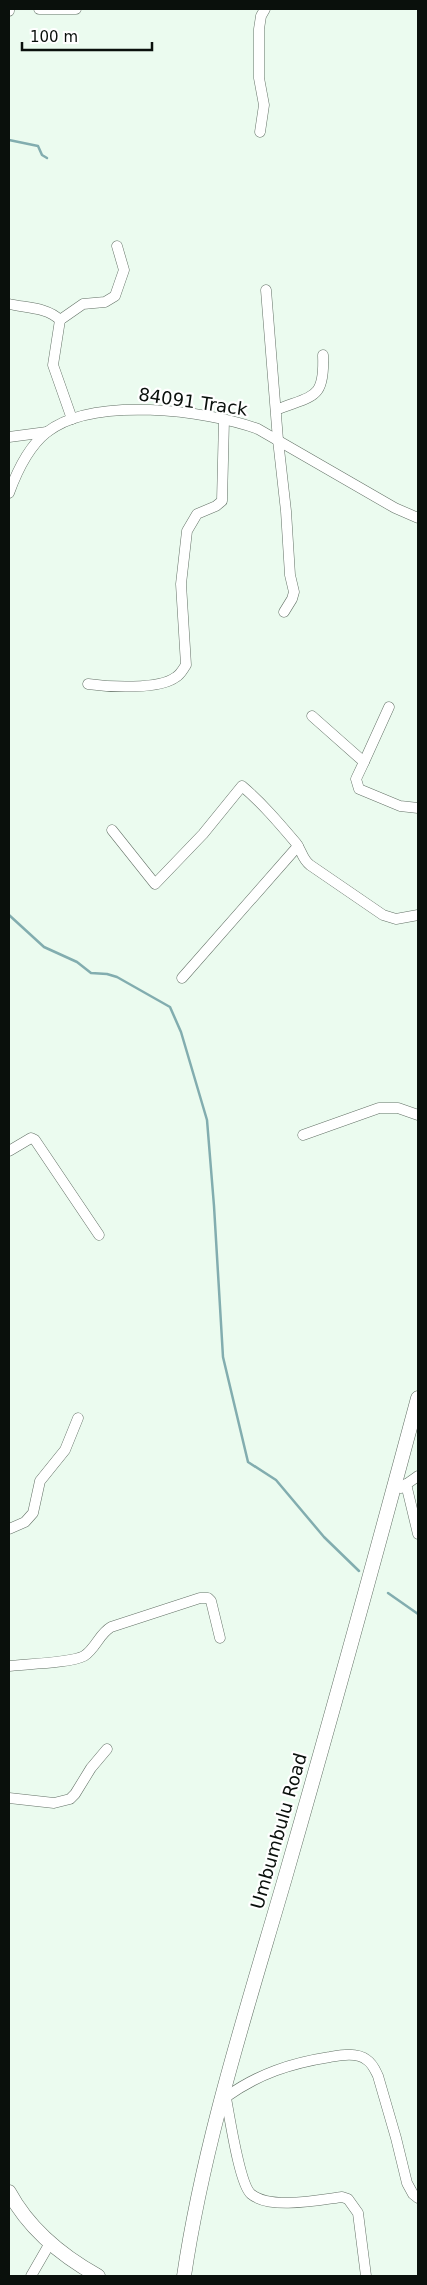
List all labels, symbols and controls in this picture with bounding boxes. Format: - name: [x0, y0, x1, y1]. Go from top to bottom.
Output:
- scale bar: [22, 20, 152, 52]
- text: 100 m: [30, 28, 78, 46]
- street label: 84091 Track: [137, 383, 250, 420]
- street label: Umbumbulu Road: [246, 1750, 311, 1911]

